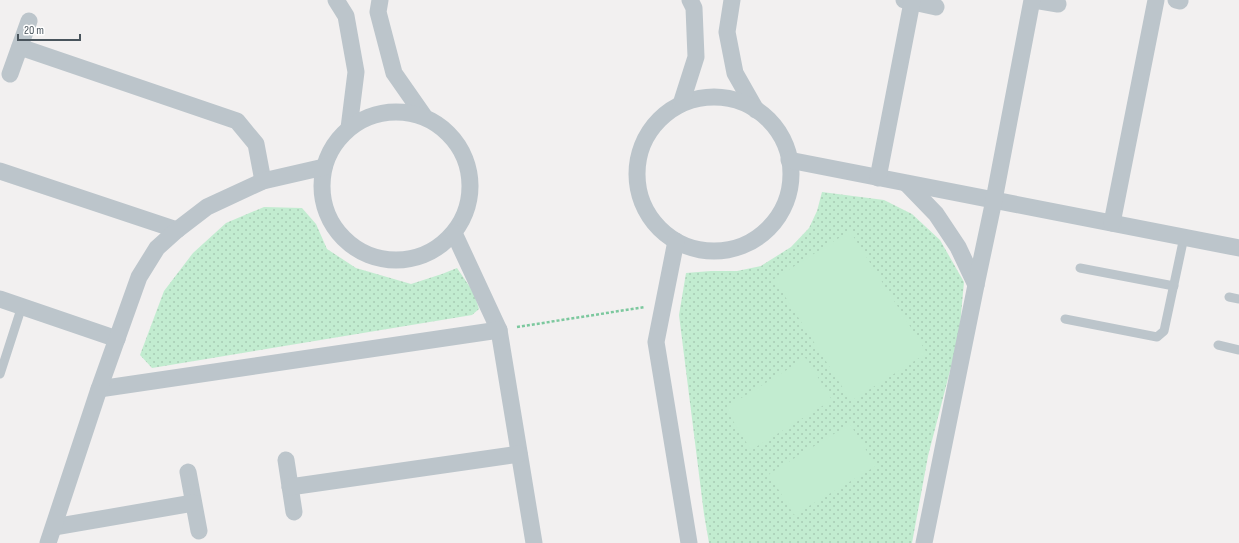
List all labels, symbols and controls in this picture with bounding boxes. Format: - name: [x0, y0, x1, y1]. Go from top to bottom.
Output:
- scale bar: [18, 16, 80, 42]
- text: 20 m: [24, 23, 44, 38]

